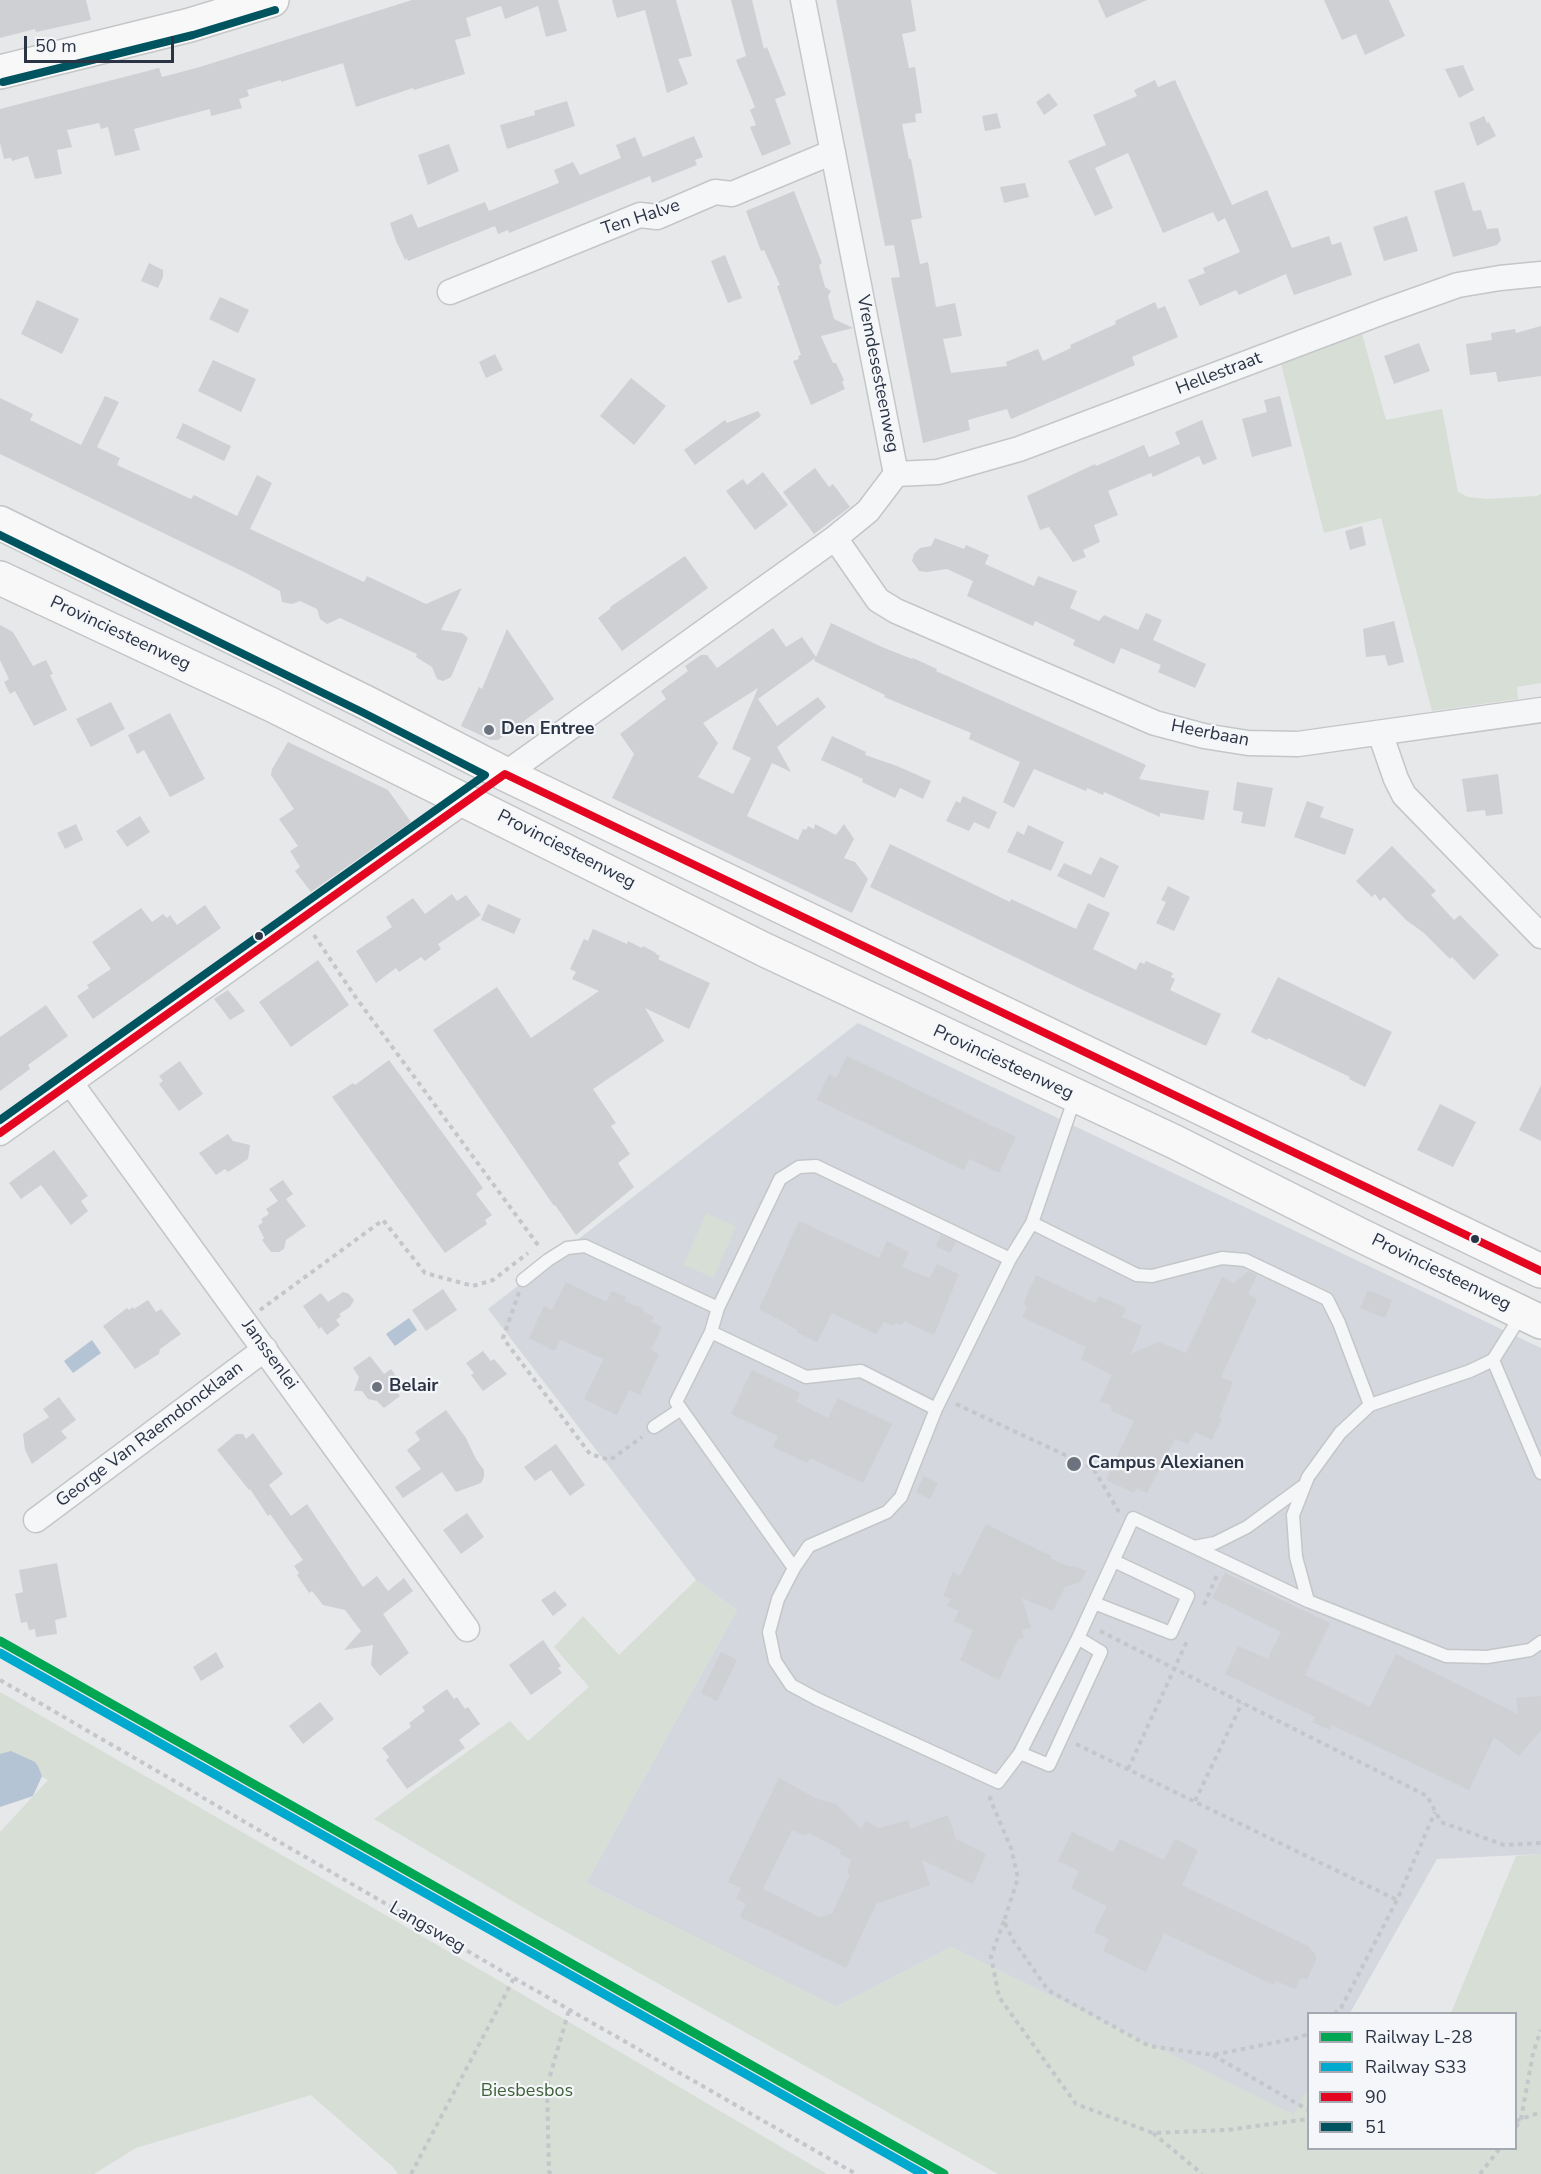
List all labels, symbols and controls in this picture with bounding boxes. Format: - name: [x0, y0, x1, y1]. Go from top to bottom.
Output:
- scale bar: [27, 24, 177, 62]
- text: 50 m: [35, 34, 77, 58]
- street label: Ten Halve: [599, 195, 683, 241]
- street label: Vremdesesteenweg: [851, 293, 903, 455]
- street label: Hellestraat: [1173, 348, 1265, 400]
- street label: Provinciesteenweg: [46, 592, 194, 676]
- street label: Heerbaan: [1169, 716, 1251, 752]
- place label: Den Entree: [501, 719, 594, 741]
- marker: Den Entree: [482, 723, 496, 737]
- street label: Provinciesteenweg: [493, 806, 639, 894]
- unlabelled marker: [253, 930, 265, 942]
- street label: Provinciesteenweg: [929, 1021, 1077, 1105]
- street label: Provinciesteenweg: [1368, 1230, 1514, 1316]
- unlabelled marker: [1469, 1233, 1481, 1245]
- street label: Janssenlei: [236, 1316, 302, 1394]
- street label: George Van Raemdoncklaan: [52, 1358, 248, 1512]
- place label: Belair: [389, 1376, 438, 1398]
- marker: Belair: [370, 1380, 384, 1394]
- place label: Campus Alexianen: [1088, 1453, 1244, 1475]
- marker: Campus Alexianen: [1065, 1455, 1083, 1473]
- street label: Langsweg: [385, 1898, 469, 1958]
- legend: [1307, 2012, 1517, 2150]
- text: Railway L-28: [1365, 2025, 1472, 2049]
- text: Railway S33: [1365, 2055, 1467, 2079]
- park label: Biesbesbos: [481, 2081, 573, 2103]
- text: 90: [1365, 2085, 1387, 2109]
- text: 51: [1365, 2115, 1387, 2139]

